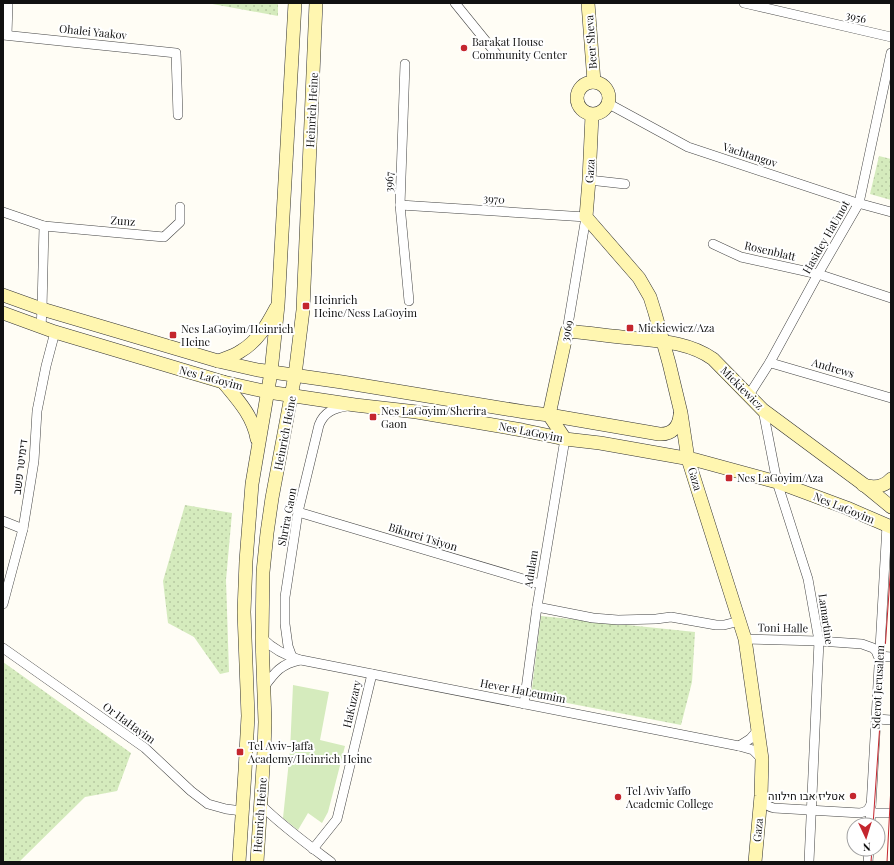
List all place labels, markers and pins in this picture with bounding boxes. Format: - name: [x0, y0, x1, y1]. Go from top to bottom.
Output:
- place label: Barakat House Community Center: [472, 34, 567, 62]
- marker: Barakat House Community Center: [459, 43, 469, 53]
- place label: Heinrich Heine/Ness LaGoyim: [314, 292, 417, 320]
- marker: Heinrich Heine/Ness LaGoyim: [301, 301, 311, 311]
- place label: Mickiewicz/Aza: [638, 320, 715, 335]
- place label: Nes LaGoyim/Heinrich Heine: [181, 321, 294, 349]
- marker: Mickiewicz/Aza: [625, 323, 635, 333]
- marker: Nes LaGoyim/Heinrich Heine: [168, 330, 178, 340]
- place label: Nes LaGoyim/Sherira Gaon: [381, 403, 487, 431]
- marker: Nes LaGoyim/Sherira Gaon: [368, 412, 378, 422]
- place label: Nes LaGoyim/Aza: [737, 470, 824, 485]
- marker: Nes LaGoyim/Aza: [724, 473, 734, 483]
- place label: Tel Aviv-Jaffa Academy/Heinrich Heine: [247, 738, 372, 766]
- marker: Tel Aviv-Jaffa Academy/Heinrich Heine: [235, 747, 245, 757]
- place label: Tel Aviv Yaffo Academic College: [625, 783, 714, 811]
- place label: אטליז אבו חילווה: [768, 788, 845, 803]
- marker: אטליז אבו חילווה: [848, 791, 858, 801]
- marker: Tel Aviv Yaffo Academic College: [613, 792, 623, 802]

